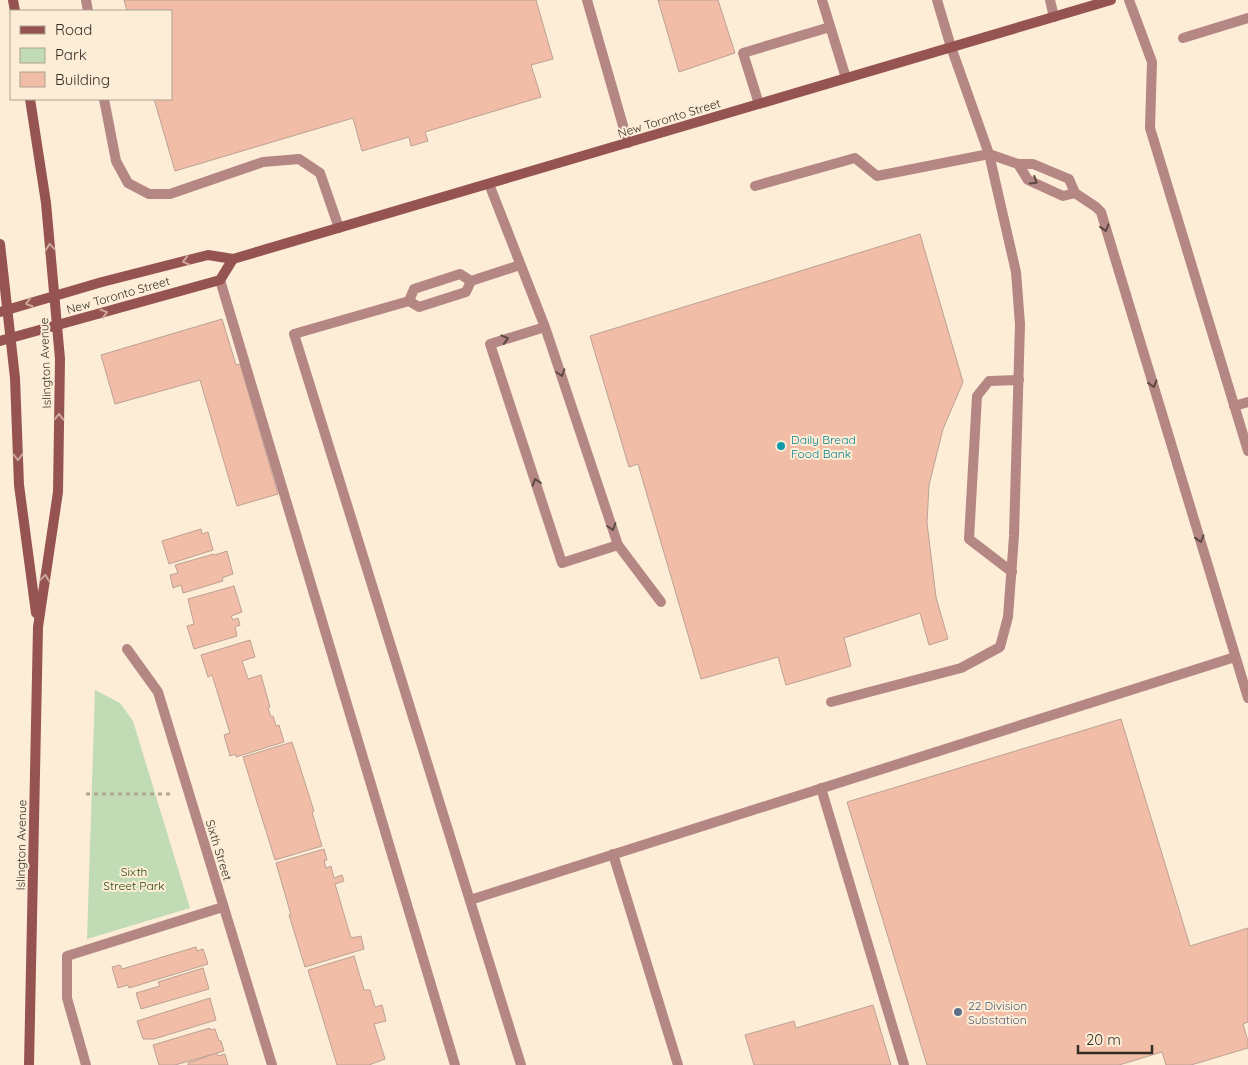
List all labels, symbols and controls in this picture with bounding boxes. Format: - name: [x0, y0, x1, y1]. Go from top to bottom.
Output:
- legend: [10, 10, 172, 100]
- text: Road: [55, 20, 92, 39]
- text: Park: [55, 45, 87, 64]
- text: Building: [55, 70, 110, 89]
- street label: New Toronto Street: [616, 95, 722, 141]
- one-way arrow: [1028, 175, 1037, 185]
- one-way arrow: [1100, 224, 1110, 232]
- one-way arrow: [45, 243, 56, 251]
- one-way arrow: [182, 255, 190, 265]
- street label: New Toronto Street: [65, 273, 171, 317]
- one-way arrow: [25, 298, 34, 308]
- one-way arrow: [99, 308, 108, 318]
- street label: Islington Avenue: [36, 317, 54, 409]
- one-way arrow: [501, 334, 509, 344]
- one-way arrow: [555, 368, 565, 377]
- one-way arrow: [1147, 379, 1157, 387]
- one-way arrow: [54, 412, 64, 420]
- place label: Daily Bread Food Bank: [791, 432, 856, 461]
- marker: Daily Bread Food Bank: [775, 440, 787, 452]
- one-way arrow: [12, 453, 23, 461]
- one-way arrow: [531, 479, 541, 487]
- one-way arrow: [606, 522, 616, 531]
- one-way arrow: [1194, 535, 1204, 543]
- one-way arrow: [39, 574, 50, 582]
- street label: Islington Avenue: [13, 799, 29, 891]
- street label: Sixth Street: [203, 818, 235, 882]
- park label: Sixth Street Park: [103, 864, 165, 893]
- place label: 22 Division Substation: [968, 998, 1027, 1027]
- marker: 22 Division Substation: [952, 1006, 964, 1018]
- scale bar: [1078, 1022, 1152, 1054]
- text: 20 m: [1086, 1030, 1121, 1049]

